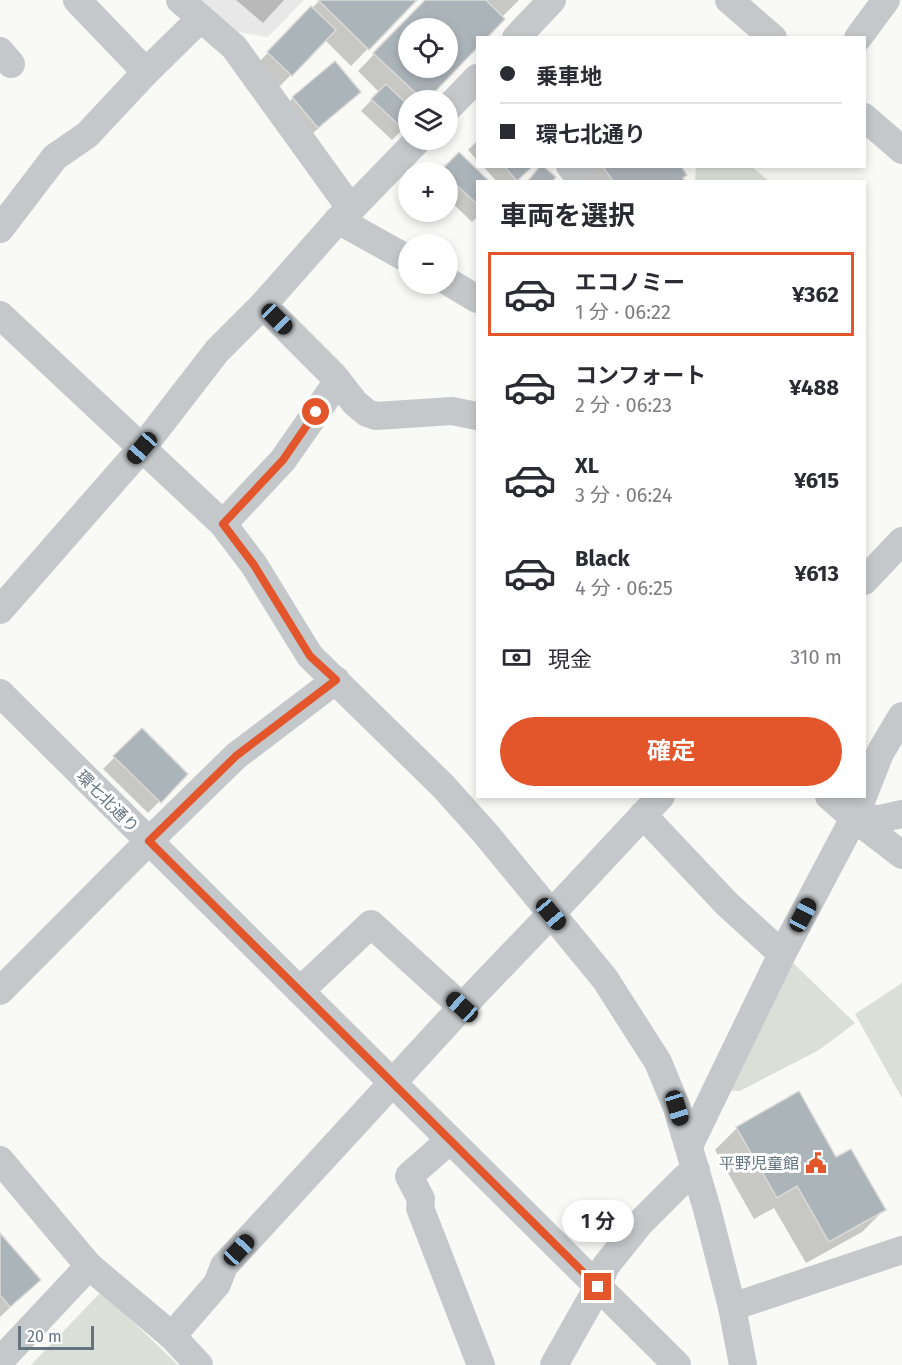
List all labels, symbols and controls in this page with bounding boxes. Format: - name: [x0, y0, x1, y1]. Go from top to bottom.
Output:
- map controls: [398, 18, 458, 294]
- button: locate: [398, 18, 458, 78]
- text: 乗車地: [536, 63, 602, 90]
- button: layers: [398, 90, 458, 150]
- text: 環七北通り: [536, 121, 646, 148]
- button: +: [398, 162, 458, 222]
- text: 車両を選択: [500, 200, 635, 232]
- button: −: [398, 234, 458, 294]
- icon: car: [503, 267, 557, 321]
- text: エコノミー: [575, 269, 685, 296]
- text: ¥362: [792, 281, 839, 308]
- car: [258, 300, 296, 338]
- text: 1 分 · 06:22: [575, 300, 671, 324]
- icon: car: [503, 360, 557, 414]
- text: コンフォート: [575, 362, 706, 389]
- text: ¥488: [789, 374, 839, 401]
- text: 2 分 · 06:23: [575, 393, 672, 417]
- route start: [302, 398, 329, 425]
- car: [123, 429, 161, 467]
- text: XL: [575, 452, 599, 479]
- icon: car: [503, 453, 557, 507]
- text: ¥615: [794, 467, 839, 494]
- text: 3 分 · 06:24: [575, 483, 672, 507]
- text: Black: [575, 545, 630, 572]
- icon: car: [503, 546, 557, 600]
- text: ¥613: [794, 560, 839, 587]
- text: 4 分 · 06:25: [575, 576, 673, 600]
- icon: cash: [500, 641, 533, 674]
- text: 310 m: [790, 645, 842, 669]
- text: 現金: [548, 646, 592, 673]
- button: 確定: [500, 717, 842, 786]
- street label: 環七北通り: [73, 766, 143, 836]
- car: [533, 894, 569, 934]
- car: [787, 895, 819, 935]
- car: [443, 988, 481, 1026]
- car: [663, 1088, 691, 1128]
- public building icon: 平野児童館: [804, 1151, 828, 1175]
- place label: 平野児童館: [719, 1154, 799, 1173]
- callout: 1 分: [562, 1200, 634, 1242]
- text: 1 分: [581, 1209, 615, 1233]
- car: [220, 1231, 258, 1269]
- route end: [584, 1273, 611, 1300]
- scale bar: [18, 1323, 94, 1350]
- text: 20 m: [27, 1327, 62, 1346]

